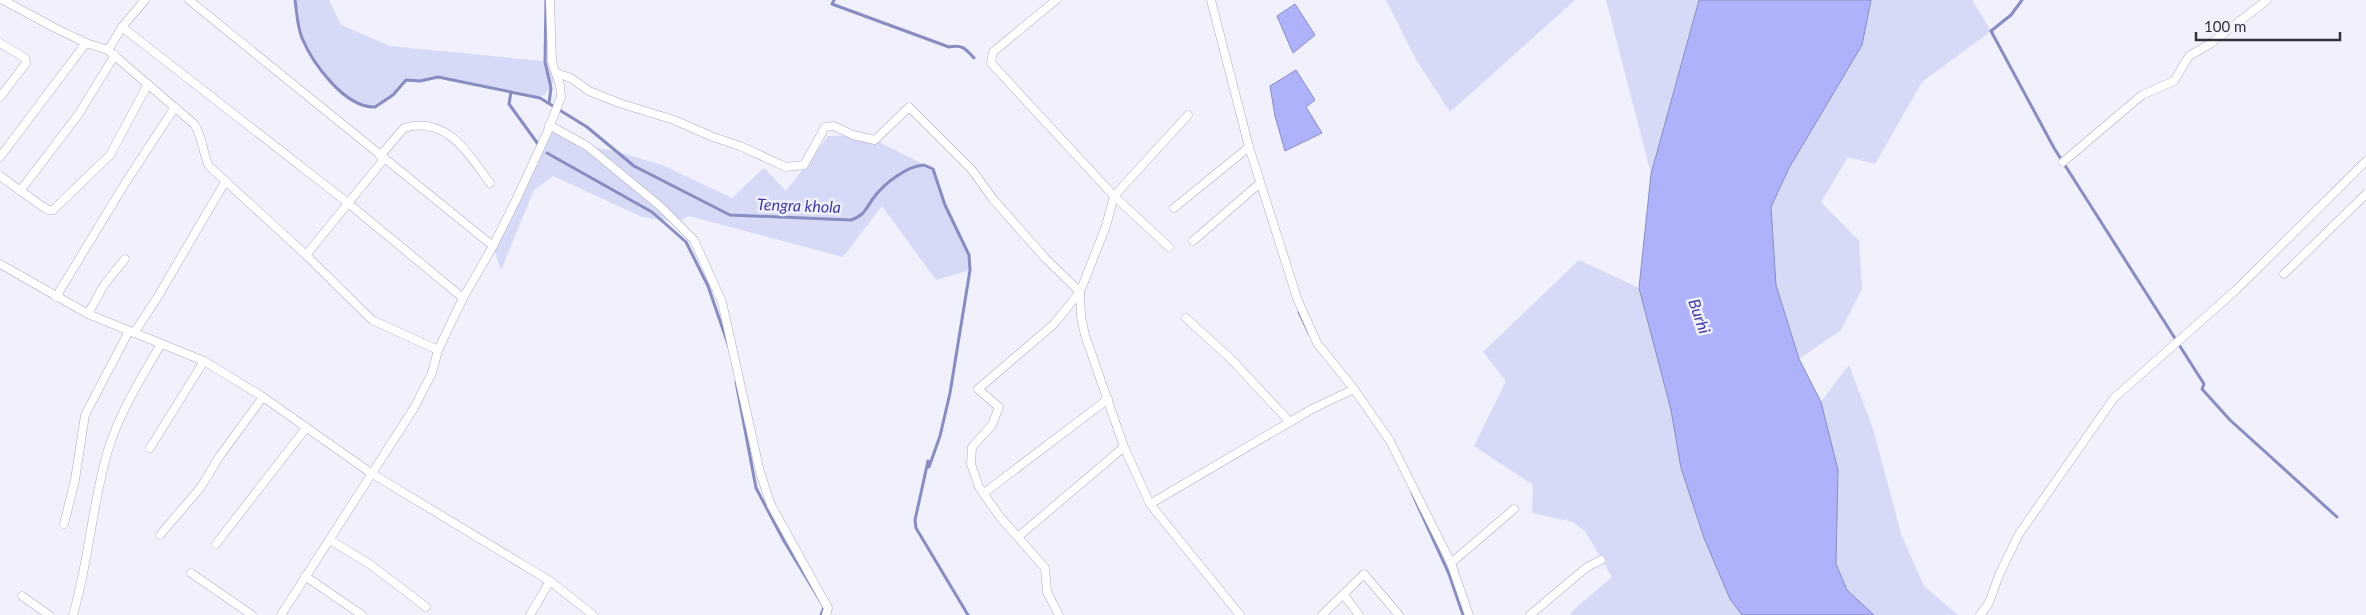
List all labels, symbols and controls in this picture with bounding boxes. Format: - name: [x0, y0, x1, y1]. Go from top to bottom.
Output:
- scale bar: [2196, 10, 2340, 42]
- text: 100 m: [2204, 17, 2246, 35]
- water label: Tengra khola: [757, 194, 841, 216]
- water label: Burhi: [1685, 296, 1715, 336]

